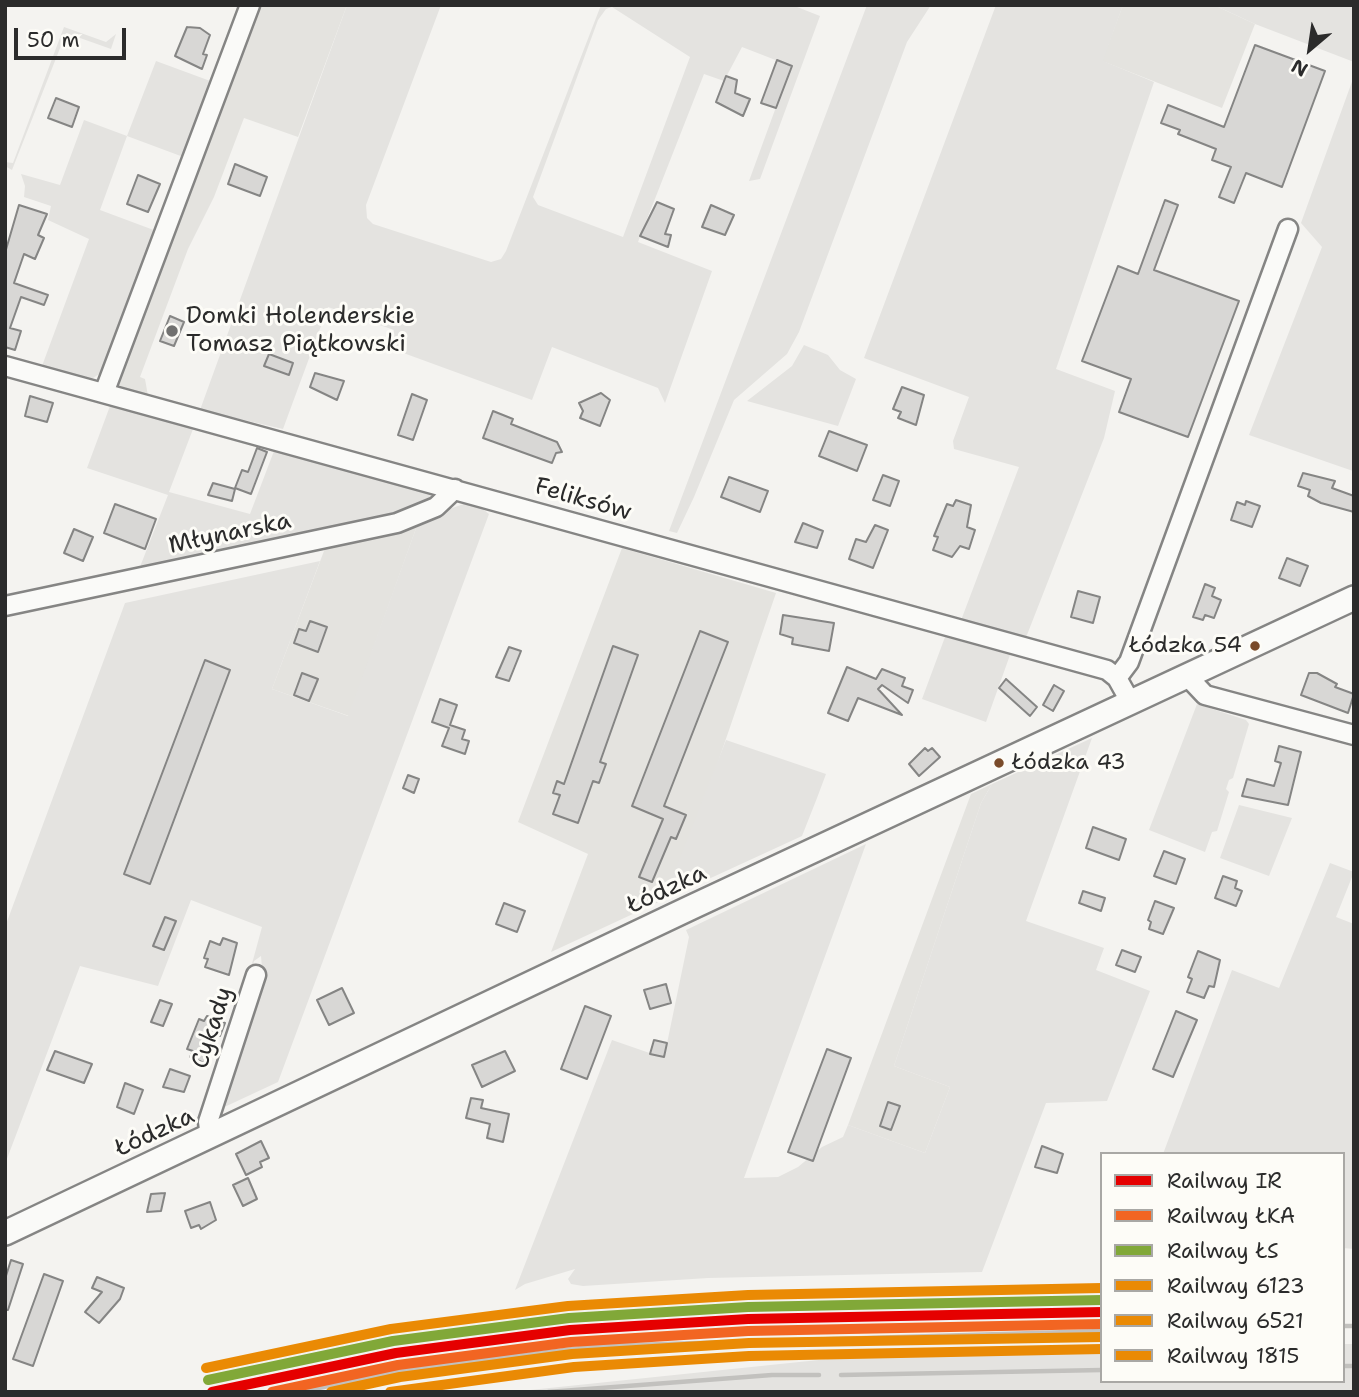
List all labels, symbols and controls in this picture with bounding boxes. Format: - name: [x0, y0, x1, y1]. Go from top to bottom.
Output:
- scale bar: [18, 14, 130, 58]
- north arrow: [1275, 14, 1345, 84]
- text: 50 m: [27, 26, 80, 54]
- text: N: [1287, 53, 1312, 82]
- place label: Domki Holenderskie Tomasz Piątkowski: [186, 303, 415, 359]
- marker: Domki Holenderskie Tomasz Piątkowski: [164, 323, 180, 339]
- street label: Feliksów: [531, 472, 635, 528]
- street label: Młynarska: [166, 507, 294, 561]
- place label: Łódzka 54: [1129, 633, 1242, 659]
- marker: Łódzka 54: [1248, 639, 1262, 653]
- place label: Łódzka 43: [1012, 750, 1126, 776]
- marker: Łódzka 43: [992, 756, 1006, 770]
- street label: Łódzka: [623, 859, 711, 921]
- street label: Cykady: [186, 983, 240, 1073]
- street label: Łódzka: [111, 1102, 199, 1164]
- legend: [1100, 1152, 1345, 1383]
- text: Railway IR: [1167, 1167, 1282, 1195]
- text: Railway ŁKA: [1167, 1202, 1295, 1230]
- text: Railway ŁS: [1167, 1237, 1279, 1265]
- text: Railway 6123: [1167, 1272, 1305, 1300]
- text: Railway 6521: [1167, 1307, 1304, 1335]
- text: Railway 1815: [1167, 1342, 1299, 1370]

